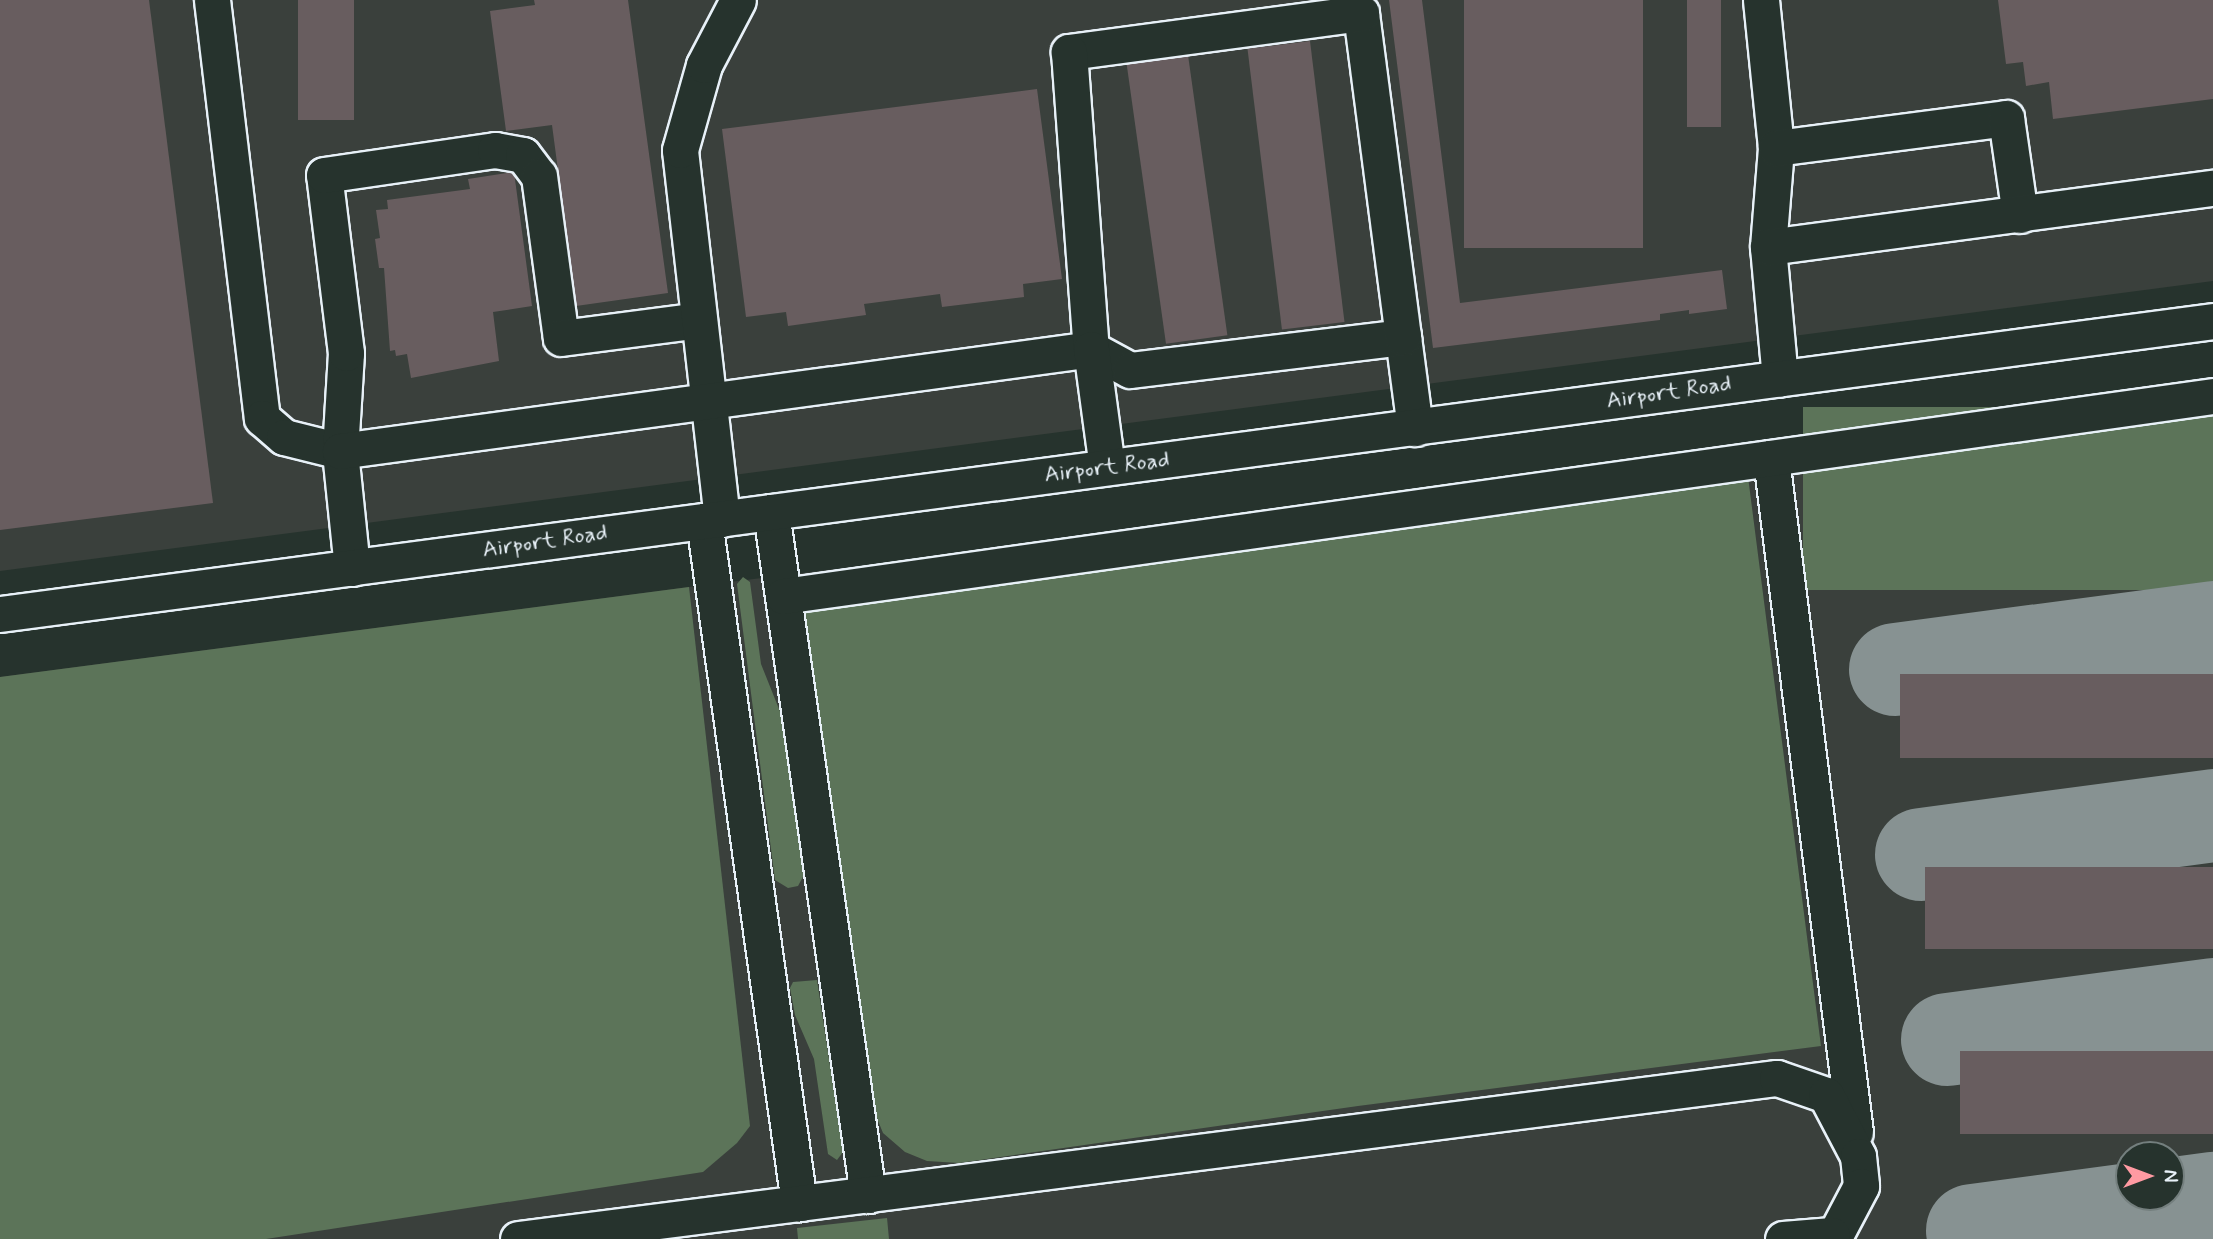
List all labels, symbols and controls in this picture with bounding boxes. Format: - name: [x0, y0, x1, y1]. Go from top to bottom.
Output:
- street label: Airport Road: [1605, 371, 1733, 415]
- street label: Airport Road: [1043, 447, 1171, 489]
- street label: Airport Road: [481, 520, 609, 564]
- north arrow: [2115, 1141, 2185, 1211]
- text: N: [2157, 1170, 2182, 1182]

